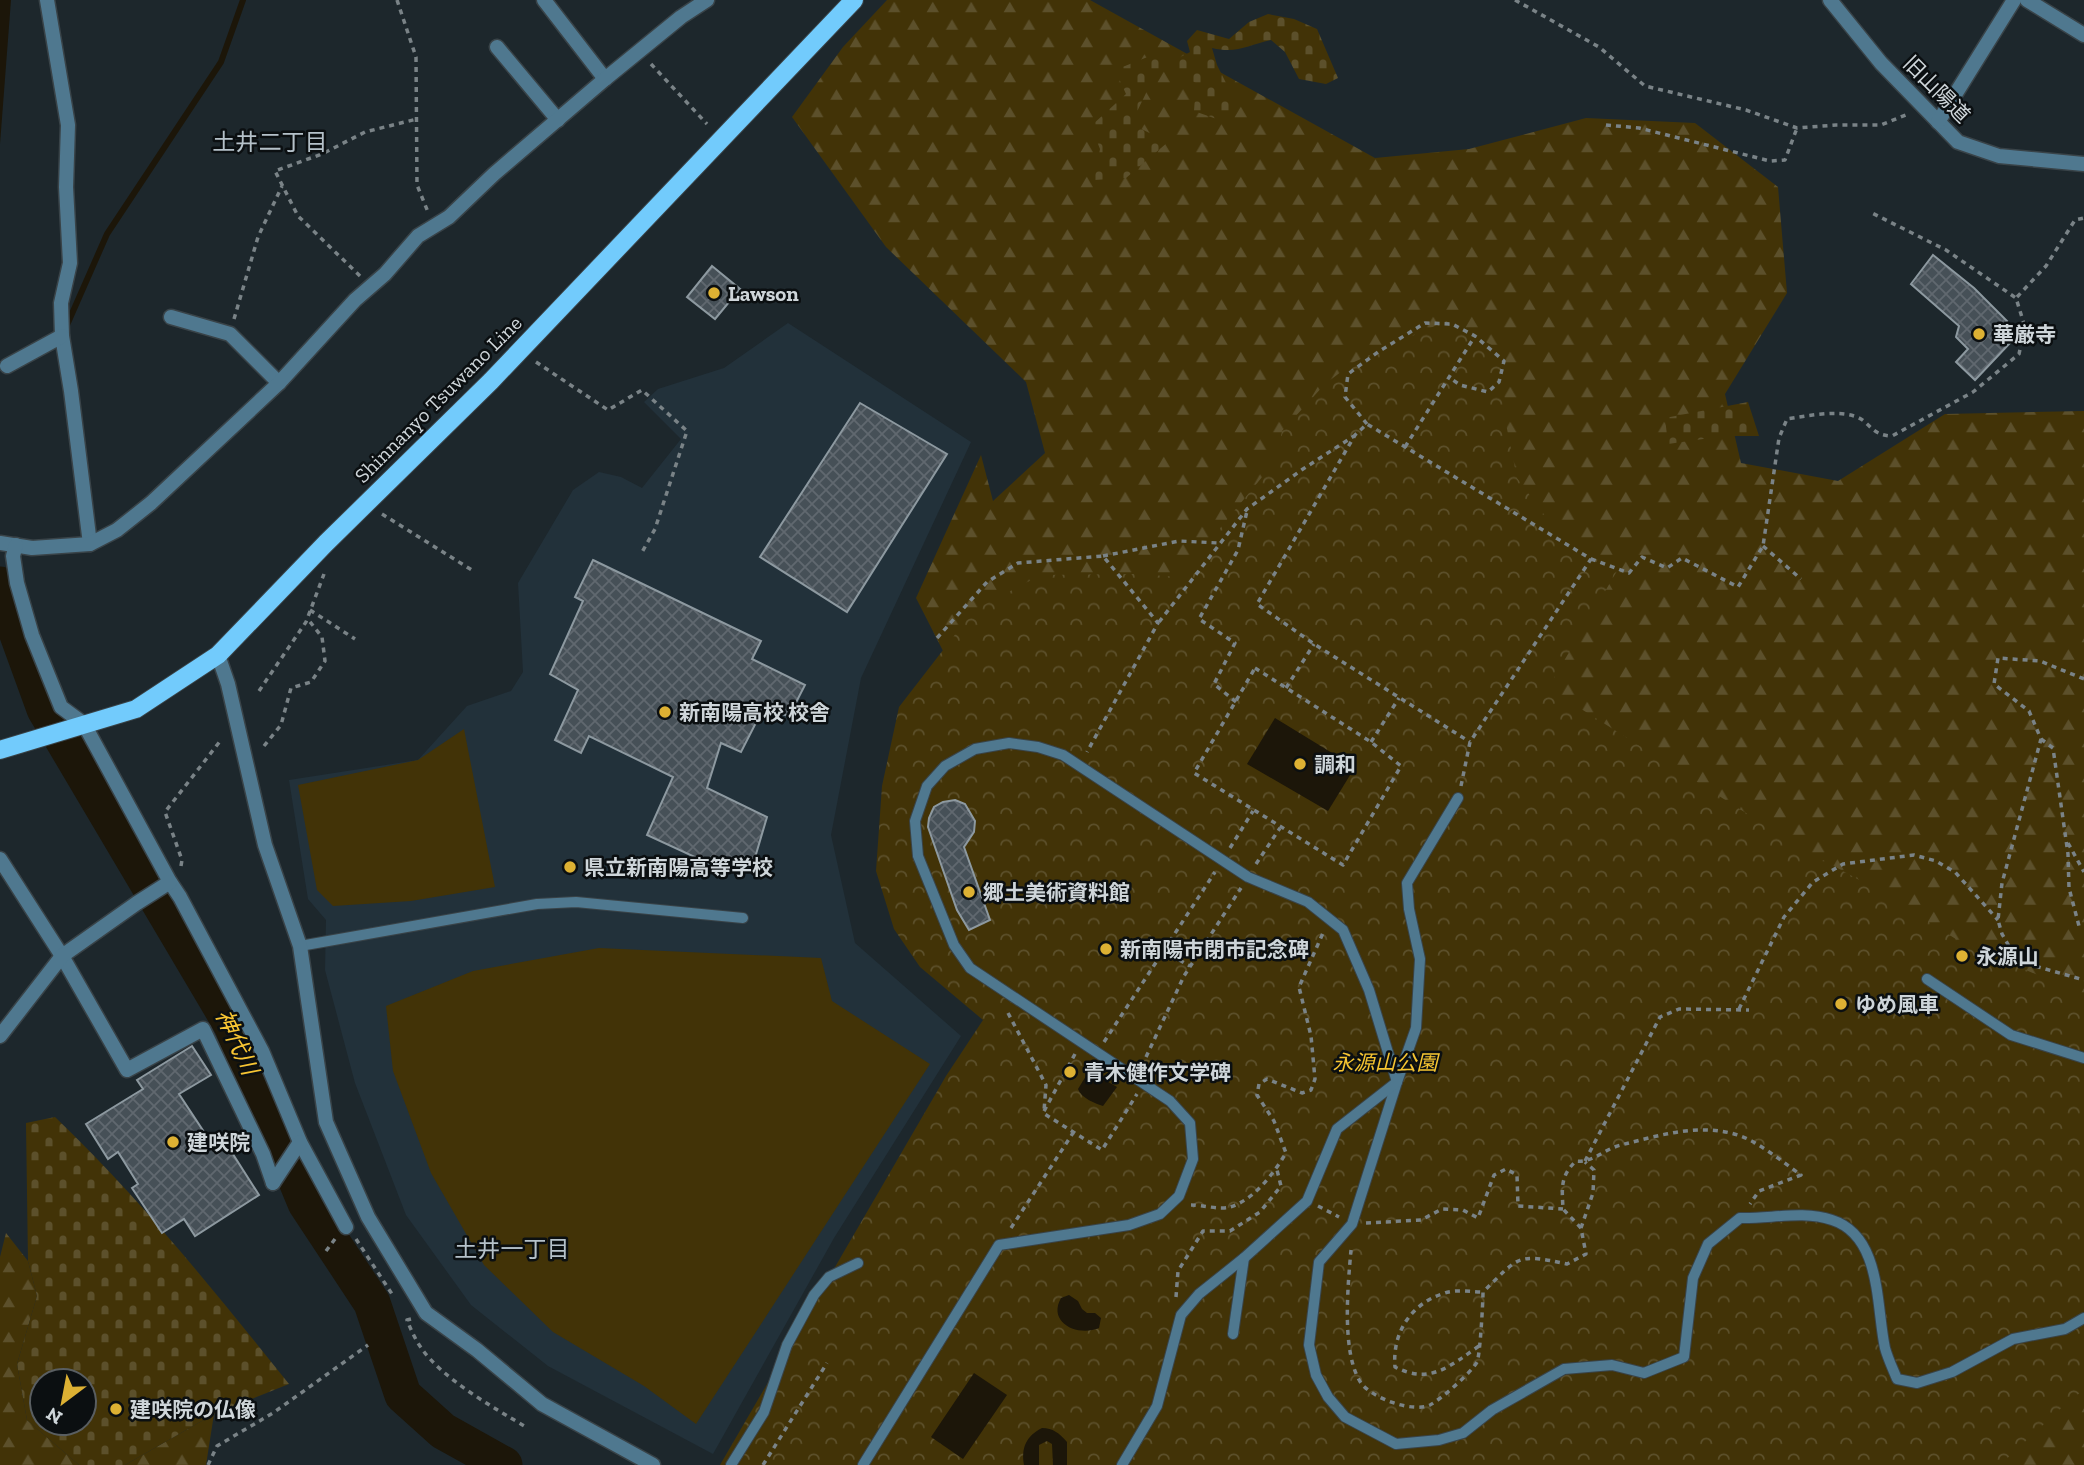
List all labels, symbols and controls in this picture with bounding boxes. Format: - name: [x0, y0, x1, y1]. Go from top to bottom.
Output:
- street label: 旧山陽道: [1898, 50, 1976, 128]
- district label: 土井二丁目: [213, 128, 328, 156]
- place label: Lawson: [728, 281, 799, 306]
- marker: Lawson: [706, 285, 722, 301]
- street label: Shinnanyo Tsuwano Line: [349, 310, 527, 488]
- place label: 華厳寺: [1993, 322, 2056, 347]
- marker: 華厳寺: [1971, 326, 1987, 342]
- place label: 新南陽高校 校舎: [679, 700, 830, 725]
- marker: 新南陽高校 校舎: [657, 704, 673, 720]
- place label: 調和: [1314, 752, 1356, 777]
- marker: 調和: [1292, 756, 1308, 772]
- place label: 県立新南陽高等学校: [584, 855, 773, 880]
- marker: 県立新南陽高等学校: [562, 859, 578, 875]
- place label: 郷土美術資料館: [983, 880, 1130, 905]
- marker: 郷土美術資料館: [961, 884, 977, 900]
- place label: 新南陽市閉市記念碑: [1120, 937, 1309, 962]
- marker: 新南陽市閉市記念碑: [1098, 941, 1114, 957]
- place label: 永源山: [1976, 944, 2039, 969]
- marker: 永源山: [1954, 948, 1970, 964]
- place label: ゆめ風車: [1855, 992, 1939, 1017]
- marker: ゆめ風車: [1833, 996, 1849, 1012]
- water label: 神代川: [210, 1005, 266, 1082]
- park label: 永源山公園: [1333, 1050, 1440, 1075]
- place label: 青木健作文学碑: [1084, 1060, 1231, 1085]
- marker: 青木健作文学碑: [1062, 1064, 1078, 1080]
- place label: 建咲院: [187, 1130, 250, 1155]
- marker: 建咲院: [165, 1134, 181, 1150]
- district label: 土井一丁目: [455, 1235, 570, 1263]
- north arrow: [28, 1367, 98, 1437]
- place label: 建咲院の仏像: [130, 1397, 256, 1422]
- marker: 建咲院の仏像: [108, 1401, 124, 1417]
- text: N: [42, 1402, 66, 1430]

